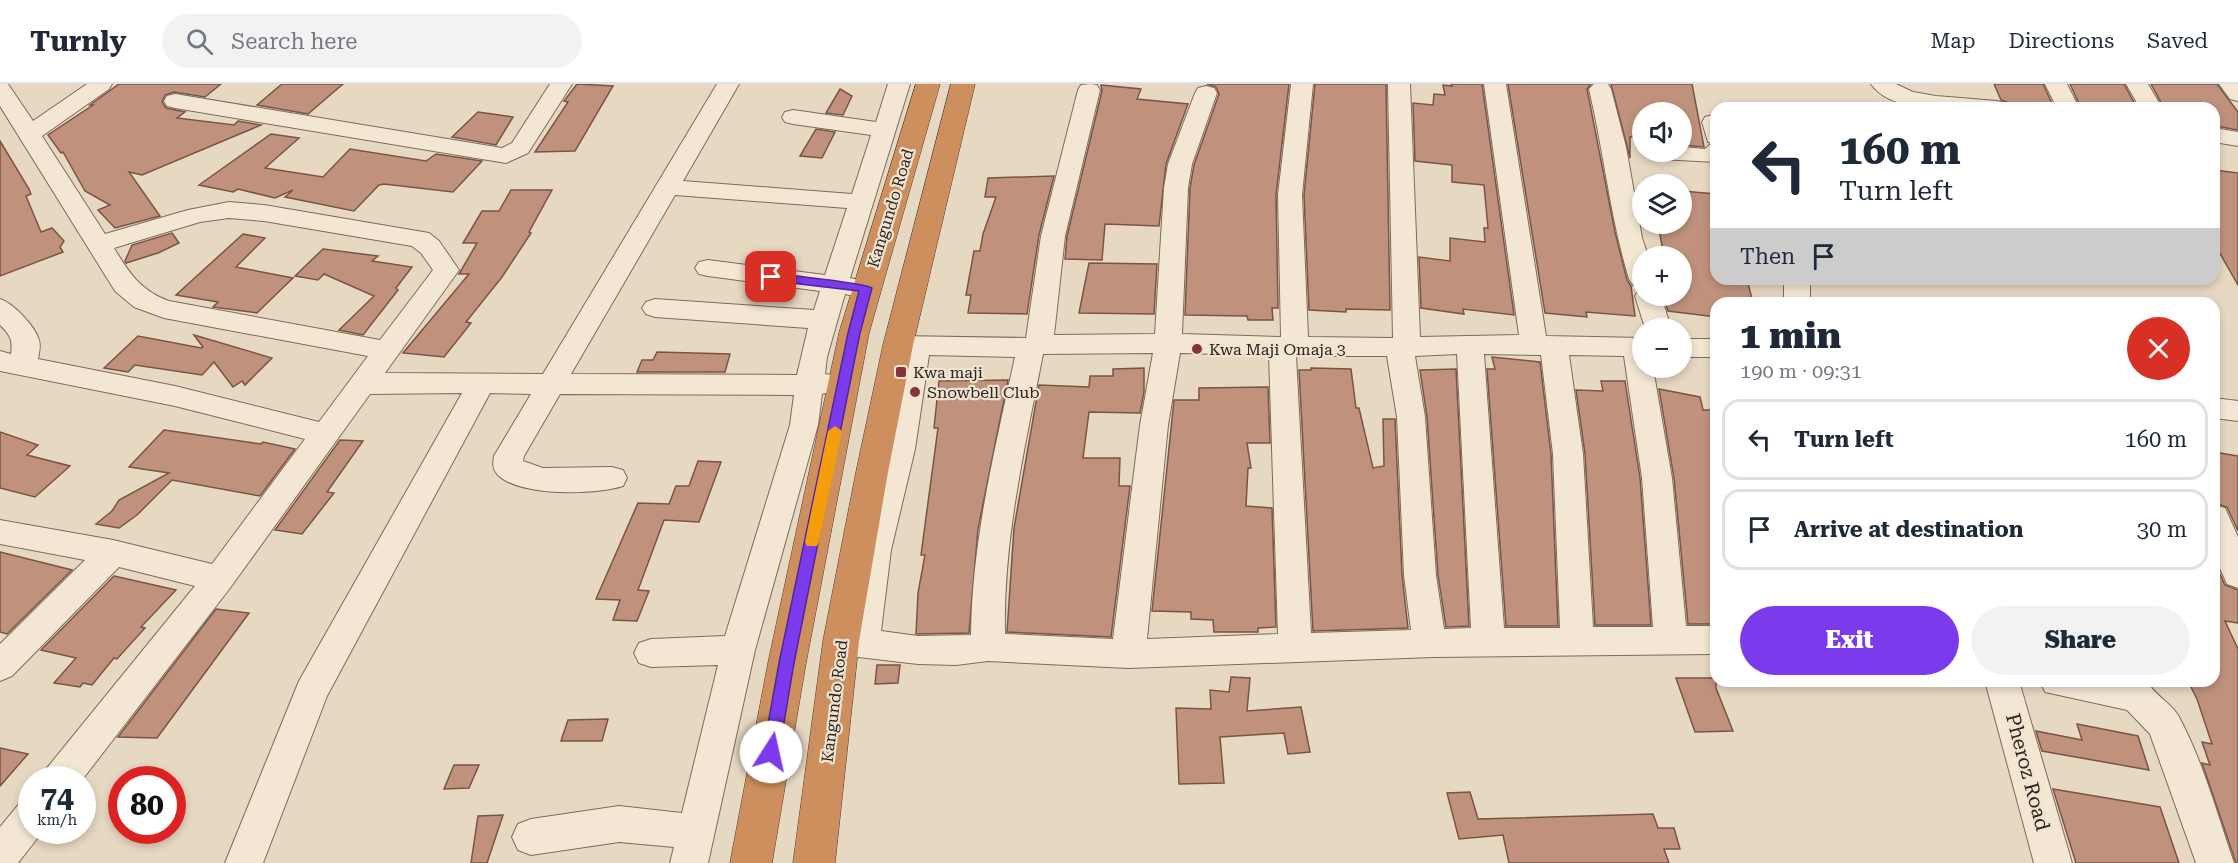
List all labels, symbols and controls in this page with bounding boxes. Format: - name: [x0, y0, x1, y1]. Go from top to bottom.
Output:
- search box: [162, 14, 582, 68]
- text: Turnly: [30, 25, 126, 58]
- icon: search: [183, 25, 216, 58]
- text: Search here: [231, 29, 357, 54]
- text: Map: [1931, 29, 1975, 53]
- text: Directions: [2008, 29, 2114, 53]
- text: Saved: [2147, 29, 2208, 53]
- map controls: [1632, 102, 1692, 378]
- button: sound: [1632, 102, 1692, 162]
- text: 160 m: [1839, 125, 1961, 174]
- icon: left: [1740, 126, 1818, 204]
- street label: Kangundo Road: [863, 146, 918, 270]
- button: layers: [1632, 174, 1692, 234]
- text: Turn left: [1839, 175, 1953, 207]
- icon: arrive: [1807, 240, 1840, 273]
- text: Then: [1740, 244, 1795, 269]
- button: +: [1632, 246, 1692, 306]
- pin: [745, 251, 796, 302]
- icon: arrive: [754, 260, 787, 293]
- text: 1 min: [1740, 315, 1841, 357]
- button: close: [2127, 317, 2190, 380]
- button: −: [1632, 318, 1692, 378]
- place label: Kwa Maji Omaja 3: [1209, 340, 1346, 359]
- marker: Kwa Maji Omaja 3: [1190, 342, 1204, 356]
- text: 190 m · 09:31: [1740, 359, 1862, 383]
- place label: Kwa maji: [913, 363, 983, 382]
- marker: Kwa maji: [894, 365, 908, 379]
- place label: Snowbell Club: [927, 383, 1040, 402]
- marker: Snowbell Club: [908, 385, 922, 399]
- icon: left: [1743, 423, 1776, 456]
- text: Turn left: [1794, 427, 1894, 452]
- text: 160 m: [2124, 427, 2187, 452]
- icon: arrive: [1743, 513, 1776, 546]
- text: Arrive at destination: [1794, 517, 2023, 542]
- text: 30 m: [2137, 517, 2187, 542]
- button: Exit: [1740, 606, 1959, 675]
- button: Share: [1971, 606, 2190, 675]
- street label: Kangundo Road: [818, 639, 851, 763]
- street label: Pheroz Road: [2001, 711, 2055, 833]
- position arrow: [739, 720, 803, 784]
- speed limit sign: 80: [108, 766, 186, 844]
- text: 74: [40, 780, 74, 815]
- text: km/h: [37, 811, 77, 829]

